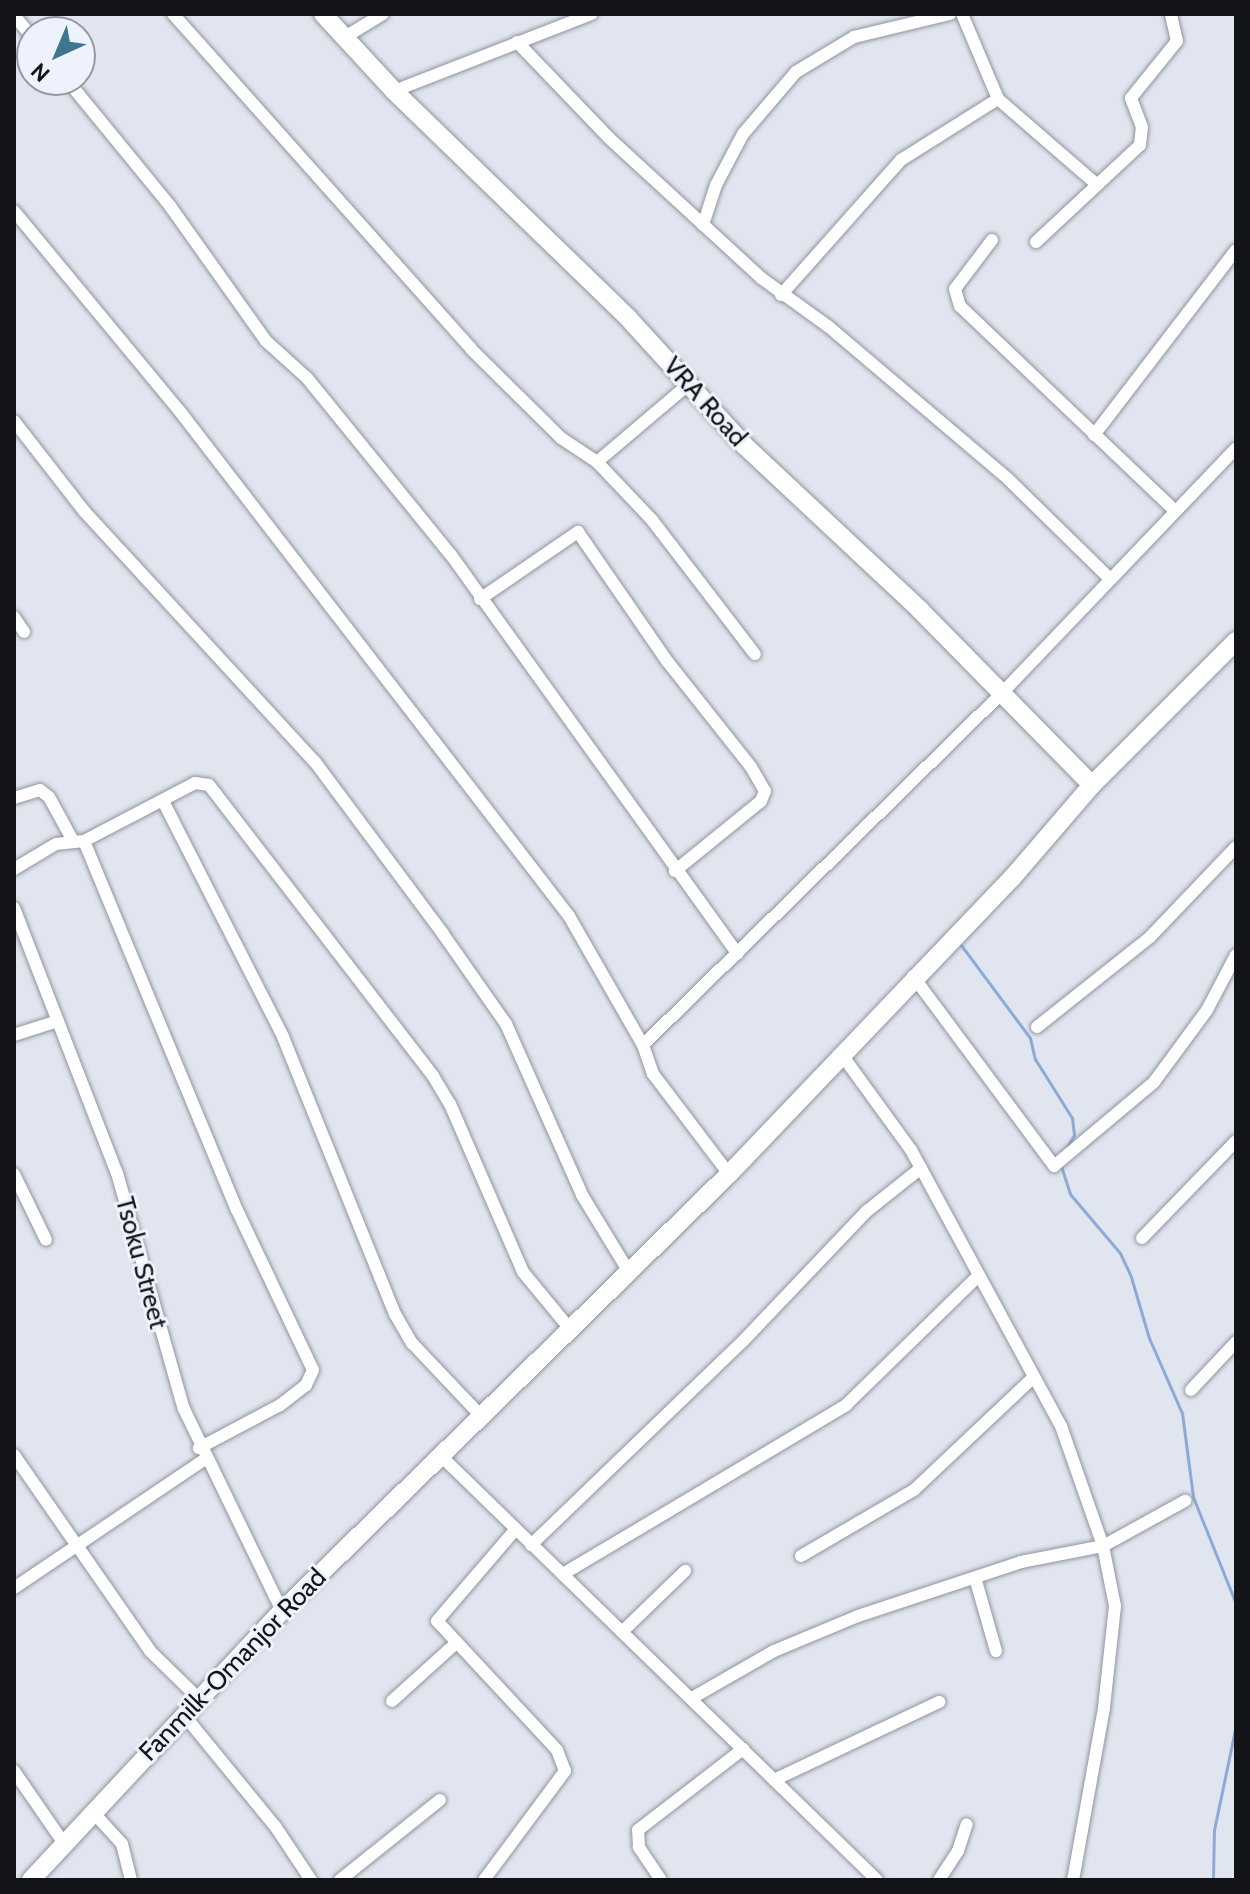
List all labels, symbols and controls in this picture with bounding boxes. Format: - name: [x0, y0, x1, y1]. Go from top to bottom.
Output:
- north arrow: [16, 16, 96, 96]
- text: N: [25, 57, 55, 87]
- street label: VRA Road: [657, 351, 753, 453]
- street label: Tsoku Street: [108, 1194, 174, 1332]
- street label: Fanmilk-Omanjor Road: [133, 1562, 333, 1768]

